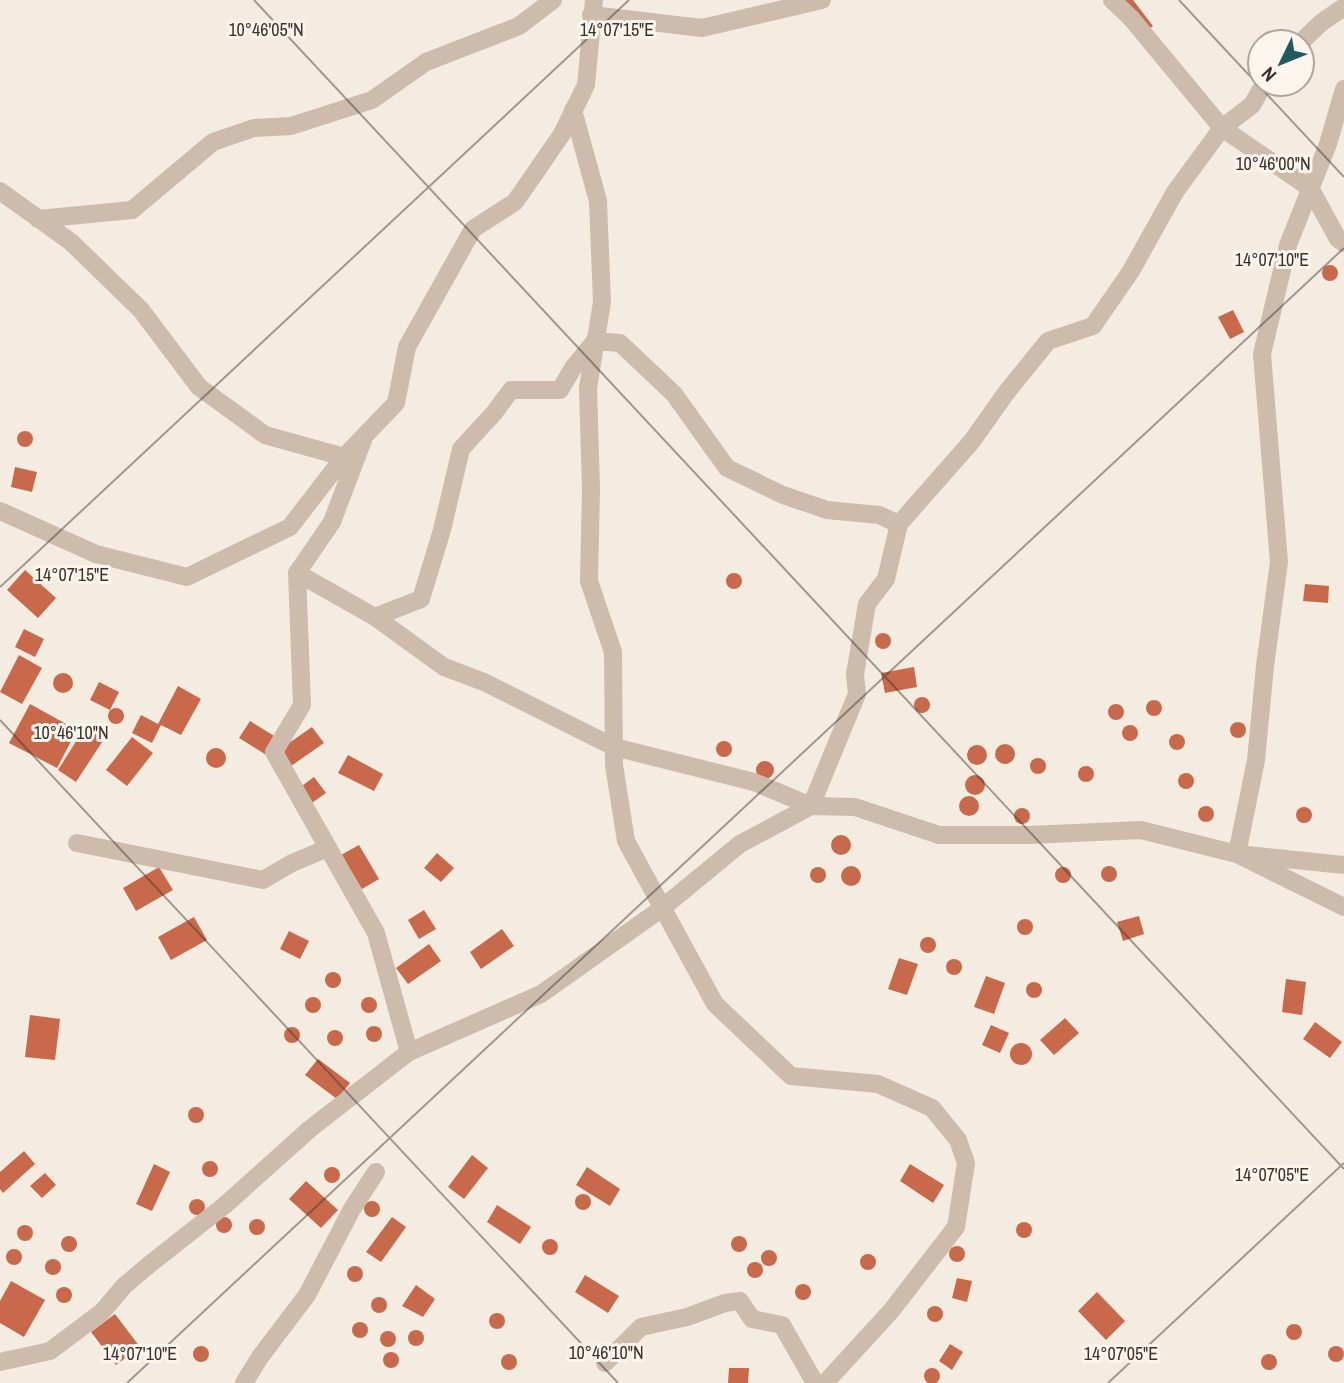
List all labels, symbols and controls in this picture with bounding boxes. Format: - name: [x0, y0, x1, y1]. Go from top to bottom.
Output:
- text: 10°46'05"N: [228, 17, 304, 42]
- text: 14°07'15"E: [580, 17, 654, 42]
- north arrow: [1246, 28, 1316, 98]
- text: N: [1255, 62, 1282, 88]
- text: 10°46'00"N: [1235, 151, 1311, 176]
- text: 14°07'10"E: [1235, 247, 1309, 272]
- text: 14°07'15"E: [35, 562, 109, 587]
- text: 10°46'10"N: [33, 720, 109, 745]
- text: 14°07'05"E: [1235, 1162, 1309, 1187]
- text: 10°46'10"N: [568, 1340, 644, 1365]
- text: 14°07'10"E: [103, 1341, 177, 1366]
- text: 14°07'05"E: [1084, 1341, 1158, 1366]

